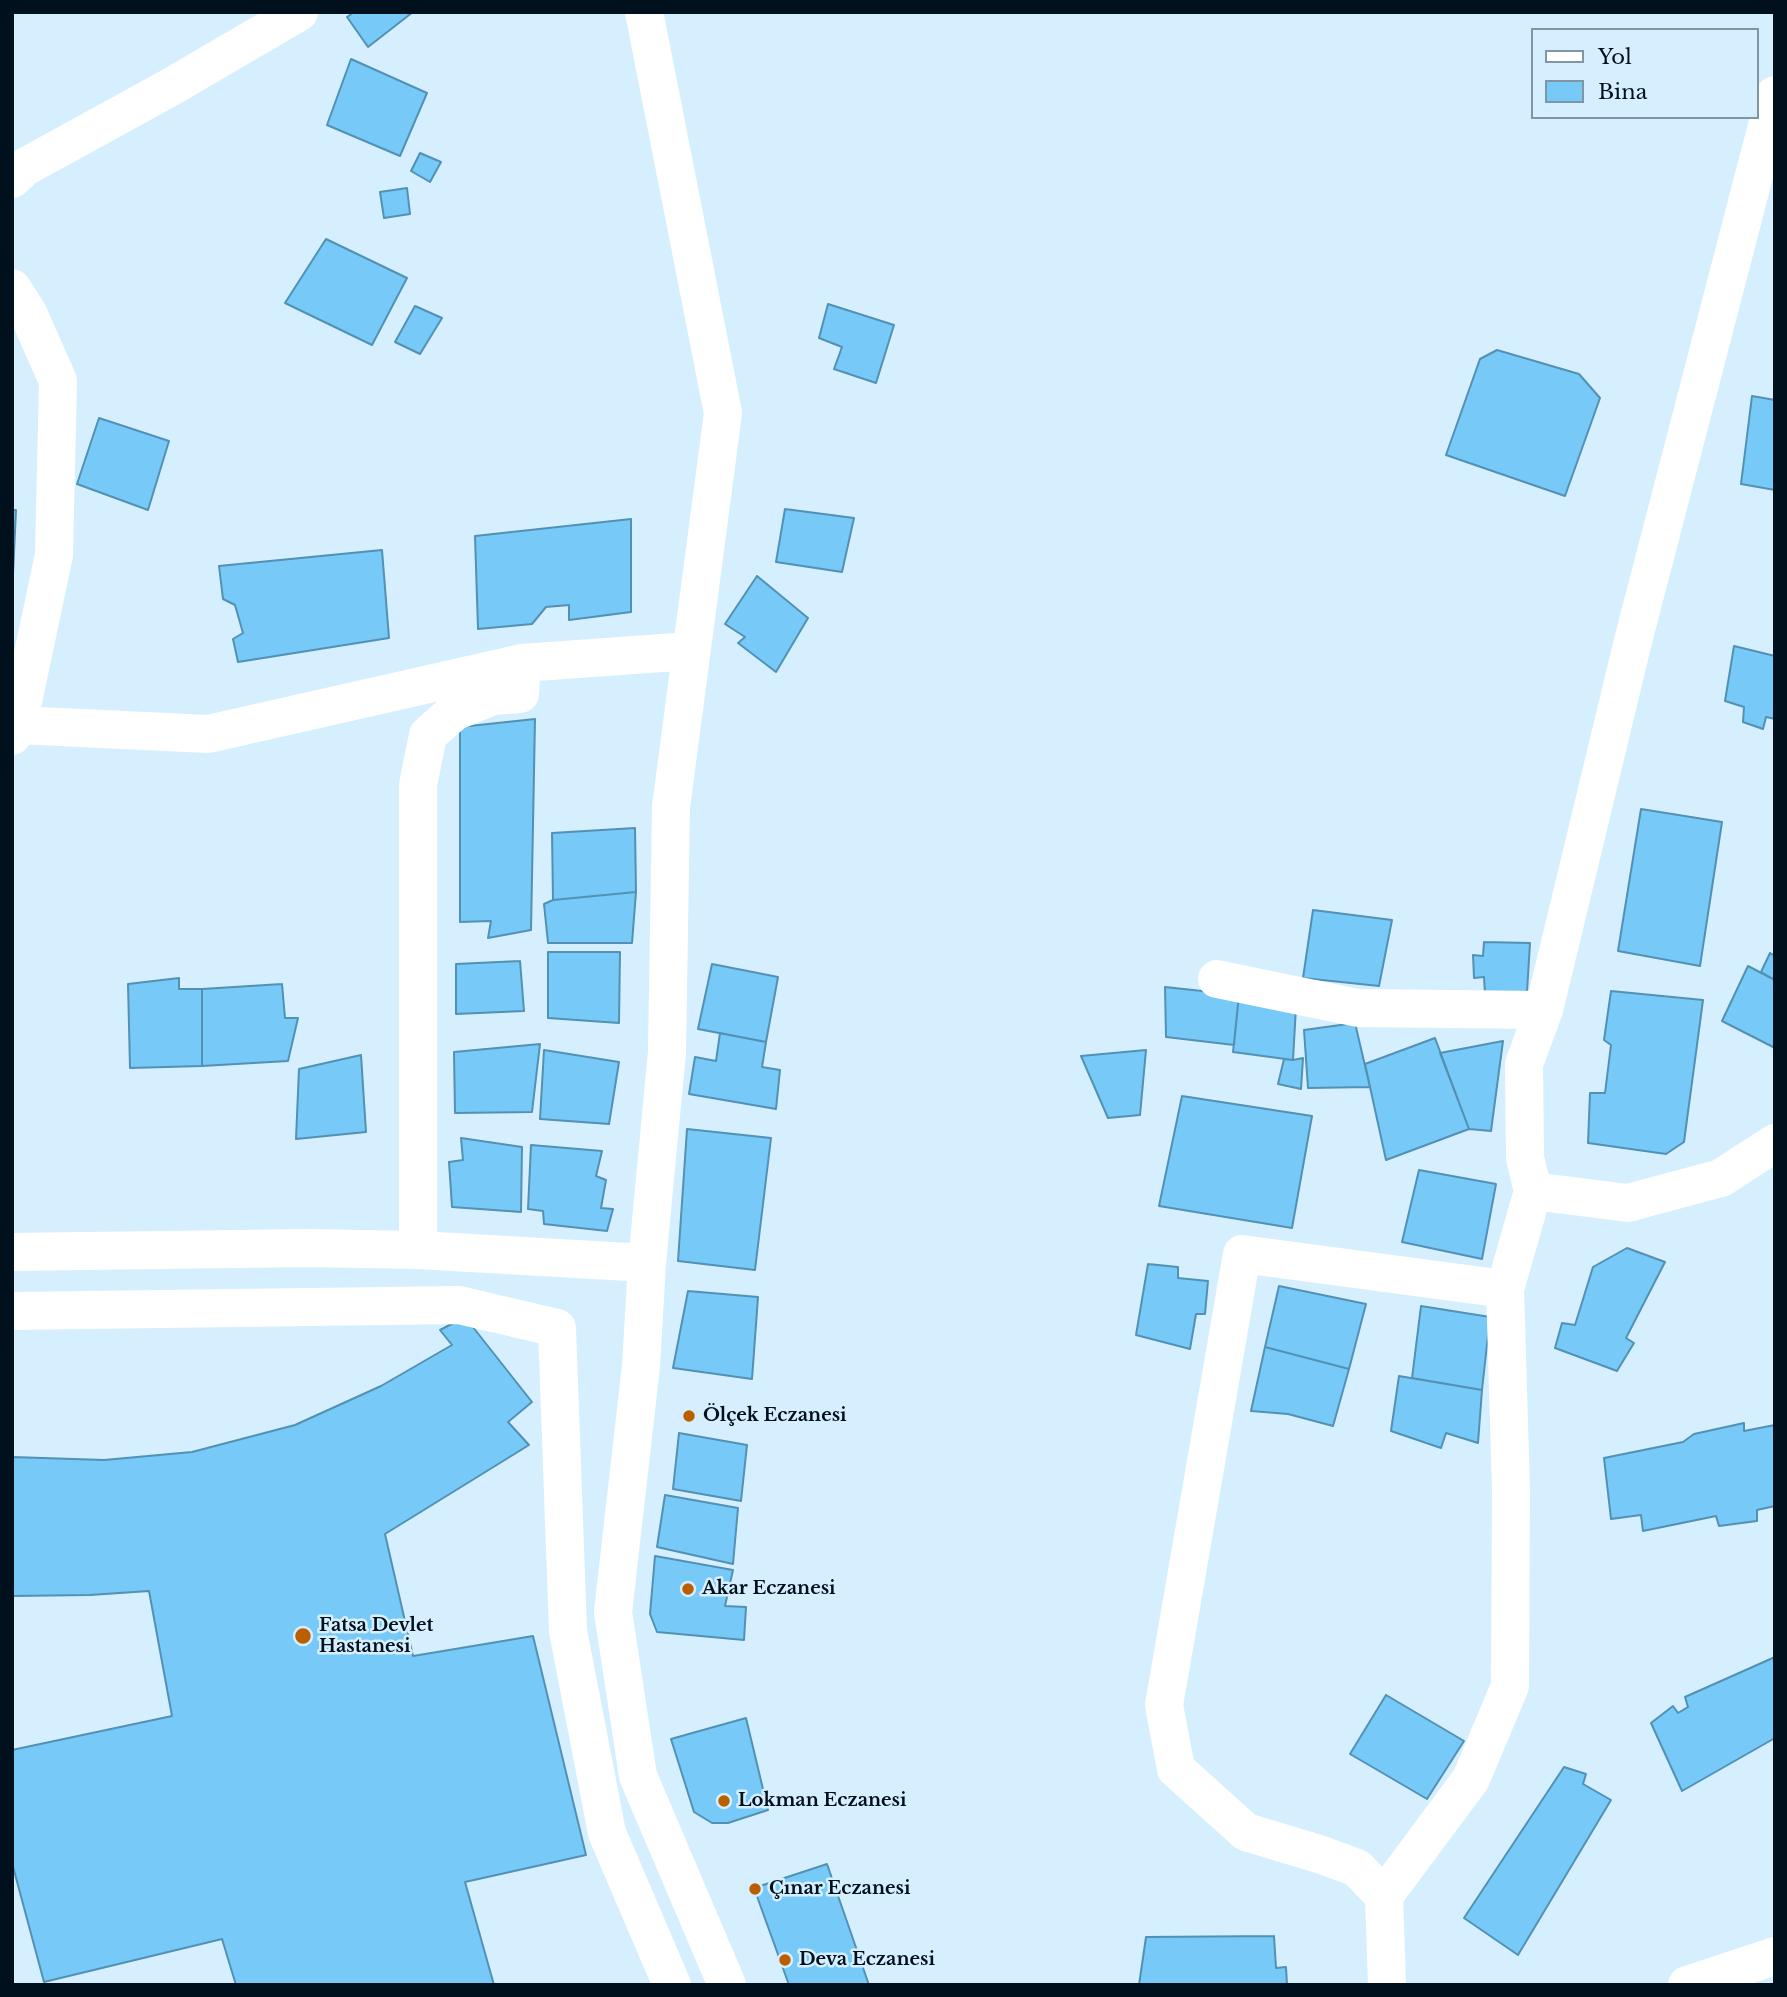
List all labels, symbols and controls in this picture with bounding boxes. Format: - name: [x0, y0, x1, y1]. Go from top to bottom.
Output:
- legend: [1532, 28, 1759, 119]
- text: Yol: [1598, 44, 1632, 70]
- text: Bina: [1598, 79, 1647, 105]
- place label: Ölçek Eczanesi: [703, 1405, 847, 1427]
- marker: Ölçek Eczanesi: [681, 1408, 697, 1424]
- place label: Akar Eczanesi: [702, 1578, 836, 1600]
- marker: Akar Eczanesi: [680, 1581, 696, 1597]
- place label: Fatsa Devlet Hastanesi: [319, 1615, 433, 1658]
- marker: Fatsa Devlet Hastanesi: [293, 1626, 313, 1646]
- place label: Lokman Eczanesi: [738, 1790, 906, 1812]
- marker: Lokman Eczanesi: [716, 1793, 732, 1809]
- place label: Çınar Eczanesi: [769, 1878, 910, 1900]
- marker: Çınar Eczanesi: [747, 1881, 763, 1897]
- place label: Deva Eczanesi: [799, 1949, 935, 1971]
- marker: Deva Eczanesi: [777, 1952, 793, 1968]

